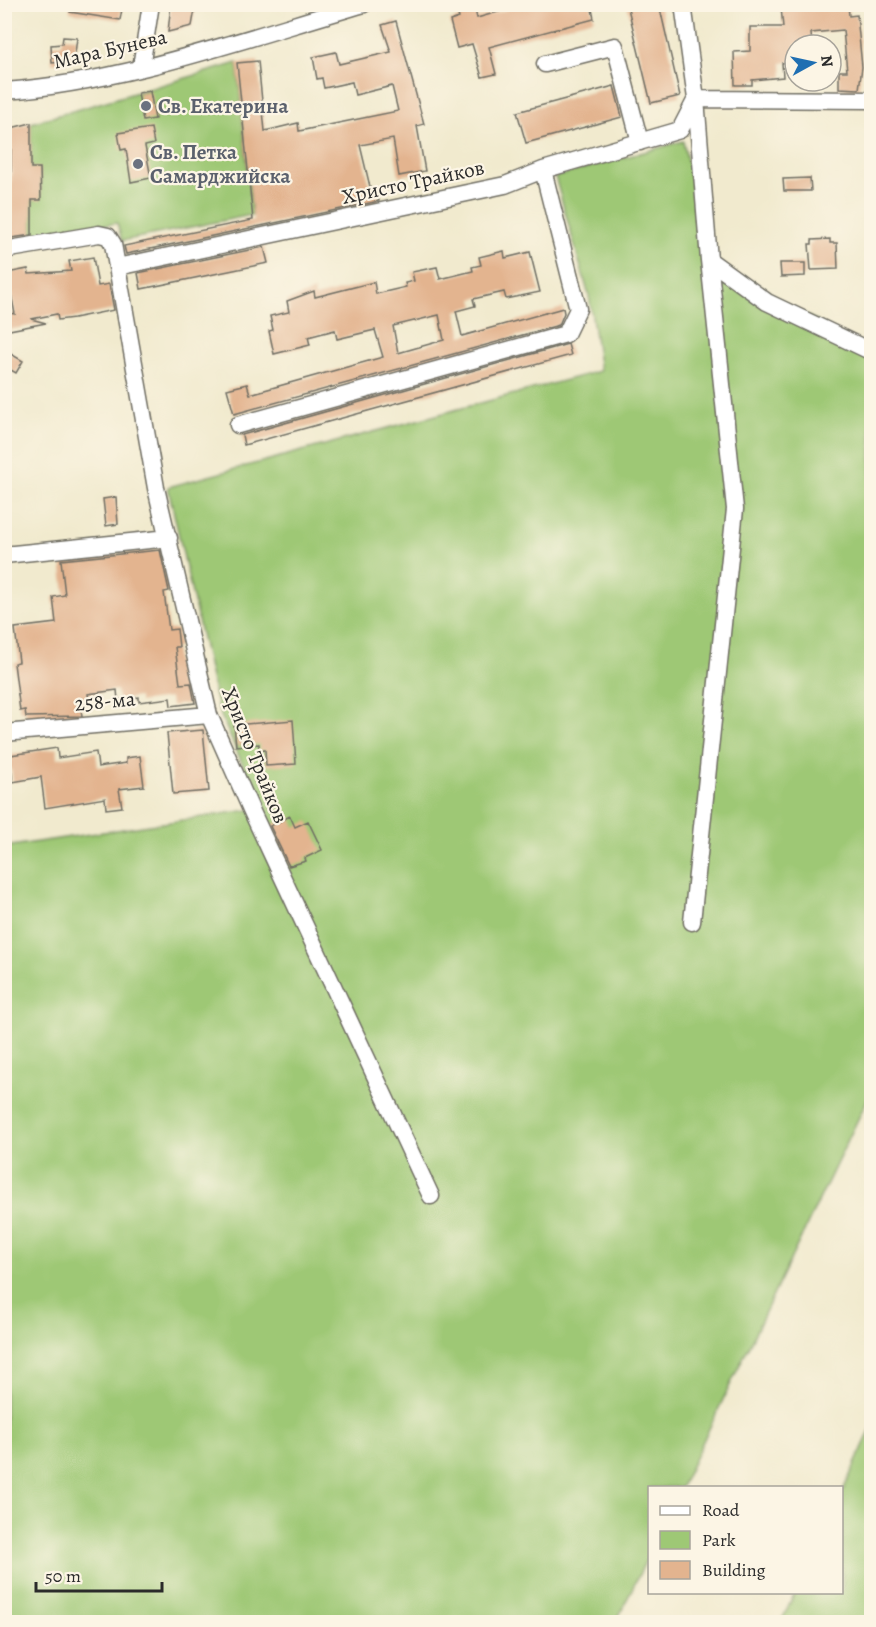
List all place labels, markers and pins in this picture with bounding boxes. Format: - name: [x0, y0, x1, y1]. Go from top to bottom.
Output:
- place label: Св. Екатерина: [158, 92, 288, 120]
- marker: Св. Екатерина: [139, 99, 153, 113]
- place label: Св. Петка Самарджийска: [150, 138, 290, 190]
- marker: Св. Петка Самарджийска: [131, 157, 145, 171]

